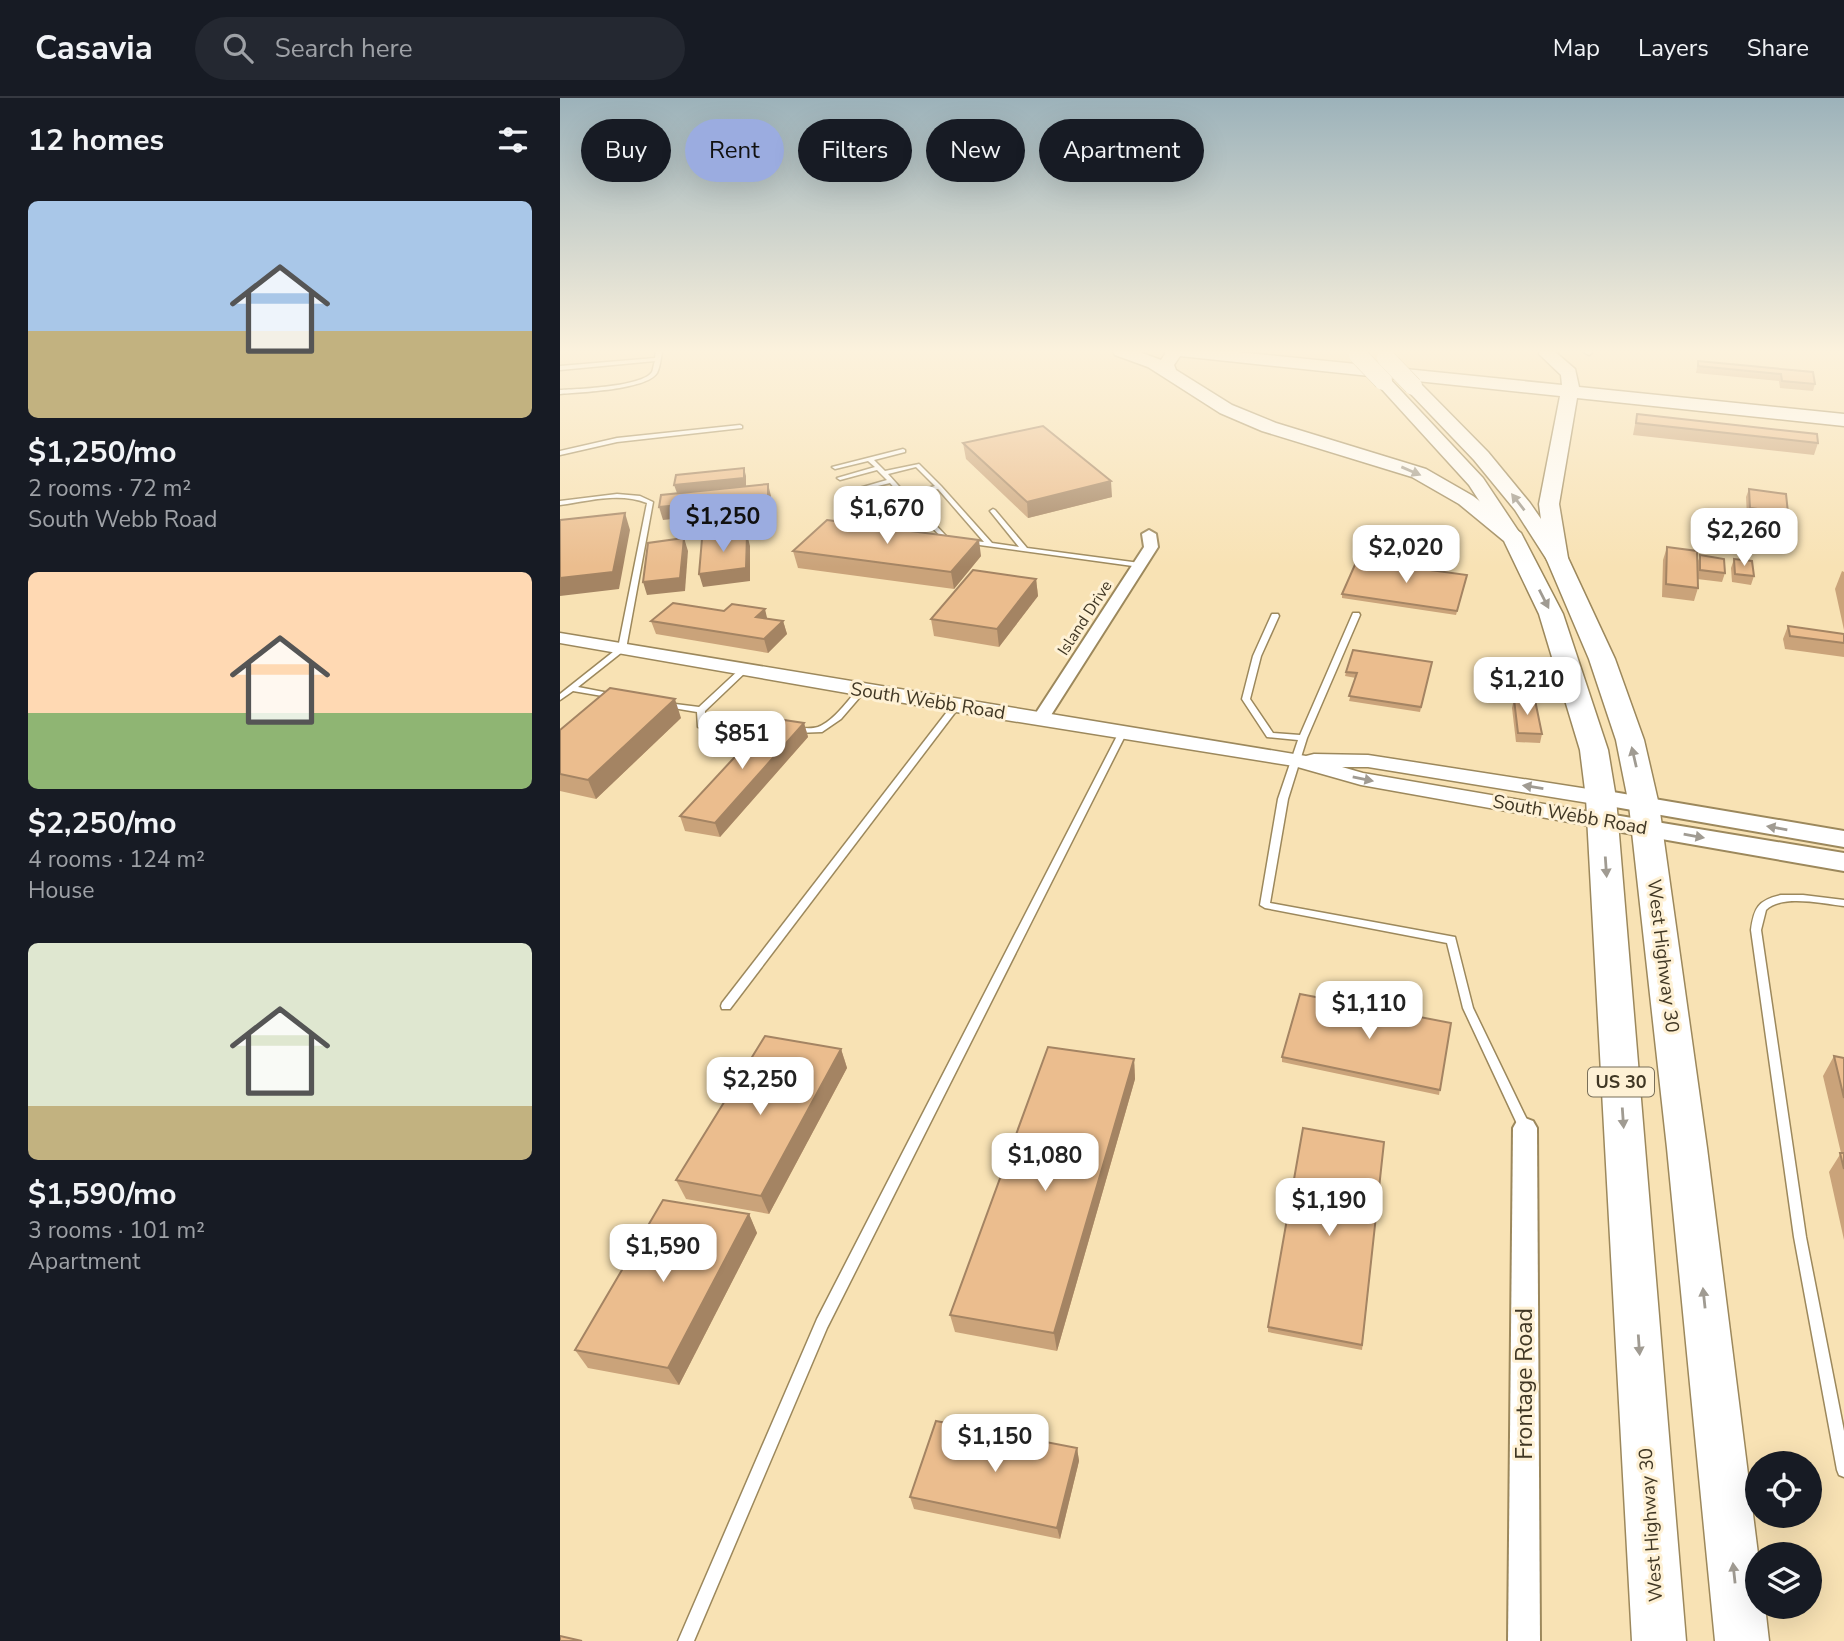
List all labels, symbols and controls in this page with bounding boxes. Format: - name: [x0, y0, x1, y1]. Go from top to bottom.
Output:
- search box: [195, 17, 685, 80]
- text: Casavia: [35, 26, 153, 71]
- icon: search: [219, 29, 257, 67]
- text: Search here: [275, 31, 413, 66]
- text: Map: [1553, 32, 1600, 64]
- text: Layers: [1638, 32, 1709, 64]
- text: Share: [1747, 32, 1809, 64]
- chip: Buy: [581, 119, 671, 182]
- chip: Rent: [685, 119, 784, 182]
- chip: Filters: [798, 119, 912, 182]
- chip: New: [926, 119, 1025, 182]
- chip: Apartment: [1039, 119, 1204, 182]
- text: 12 homes: [28, 120, 164, 161]
- icon: filters: [494, 121, 532, 159]
- icon: home: [217, 246, 343, 372]
- text: $1,250/mo: [28, 432, 177, 473]
- one-way arrow: [1401, 465, 1421, 477]
- text: 2 rooms · 72 m²: [28, 473, 191, 504]
- pin: $1,670: [830, 486, 944, 546]
- text: $1,670: [850, 493, 924, 524]
- one-way arrow: [1511, 493, 1526, 511]
- pin: $1,250: [666, 494, 780, 554]
- text: $1,250: [686, 501, 760, 532]
- text: South Webb Road: [28, 504, 217, 535]
- pin: $2,260: [1687, 508, 1801, 568]
- text: $2,260: [1707, 515, 1781, 546]
- pin: $2,020: [1349, 526, 1463, 585]
- text: $2,020: [1369, 532, 1443, 563]
- street label: Island Drive: [1052, 576, 1118, 660]
- one-way arrow: [1538, 589, 1549, 609]
- icon: home: [217, 617, 343, 743]
- pin: $1,210: [1470, 658, 1584, 717]
- text: $1,210: [1490, 664, 1564, 695]
- street label: South Webb Road: [849, 676, 1007, 726]
- pin: $851: [701, 712, 783, 771]
- text: $851: [714, 718, 770, 749]
- one-way arrow: [1628, 746, 1639, 768]
- one-way arrow: [1352, 774, 1374, 785]
- one-way arrow: [1522, 781, 1544, 792]
- street label: South Webb Road: [1491, 789, 1649, 841]
- text: $2,250/mo: [28, 803, 177, 844]
- one-way arrow: [1766, 822, 1788, 833]
- one-way arrow: [1683, 831, 1705, 842]
- text: 4 rooms · 124 m²: [28, 844, 205, 875]
- one-way arrow: [1601, 856, 1612, 878]
- text: House: [28, 875, 95, 906]
- street label: West Highway 30: [1641, 878, 1685, 1034]
- pin: $1,110: [1312, 982, 1426, 1041]
- icon: home: [217, 988, 343, 1114]
- text: $1,110: [1332, 988, 1406, 1019]
- pin: $2,250: [703, 1058, 817, 1117]
- text: $2,250: [723, 1064, 797, 1095]
- road number: US 30: [1588, 1068, 1654, 1097]
- one-way arrow: [1618, 1107, 1629, 1129]
- pin: $1,080: [988, 1134, 1102, 1193]
- text: $1,080: [1008, 1140, 1082, 1171]
- text: $1,590/mo: [28, 1174, 177, 1215]
- pin: $1,190: [1272, 1178, 1386, 1238]
- text: $1,190: [1292, 1185, 1366, 1216]
- text: 3 rooms · 101 m²: [28, 1215, 205, 1246]
- pin: $1,590: [606, 1224, 720, 1284]
- text: $1,590: [626, 1231, 700, 1262]
- text: Apartment: [28, 1246, 140, 1277]
- one-way arrow: [1698, 1287, 1709, 1309]
- street label: Frontage Road: [1509, 1308, 1540, 1460]
- one-way arrow: [1634, 1334, 1645, 1356]
- pin: $1,150: [938, 1414, 1052, 1474]
- text: $1,150: [958, 1421, 1032, 1452]
- street label: West Highway 30: [1633, 1447, 1669, 1603]
- map controls: [1745, 1451, 1822, 1619]
- button: locate: [1745, 1451, 1822, 1528]
- button: layers: [1745, 1542, 1822, 1619]
- one-way arrow: [1729, 1562, 1740, 1584]

